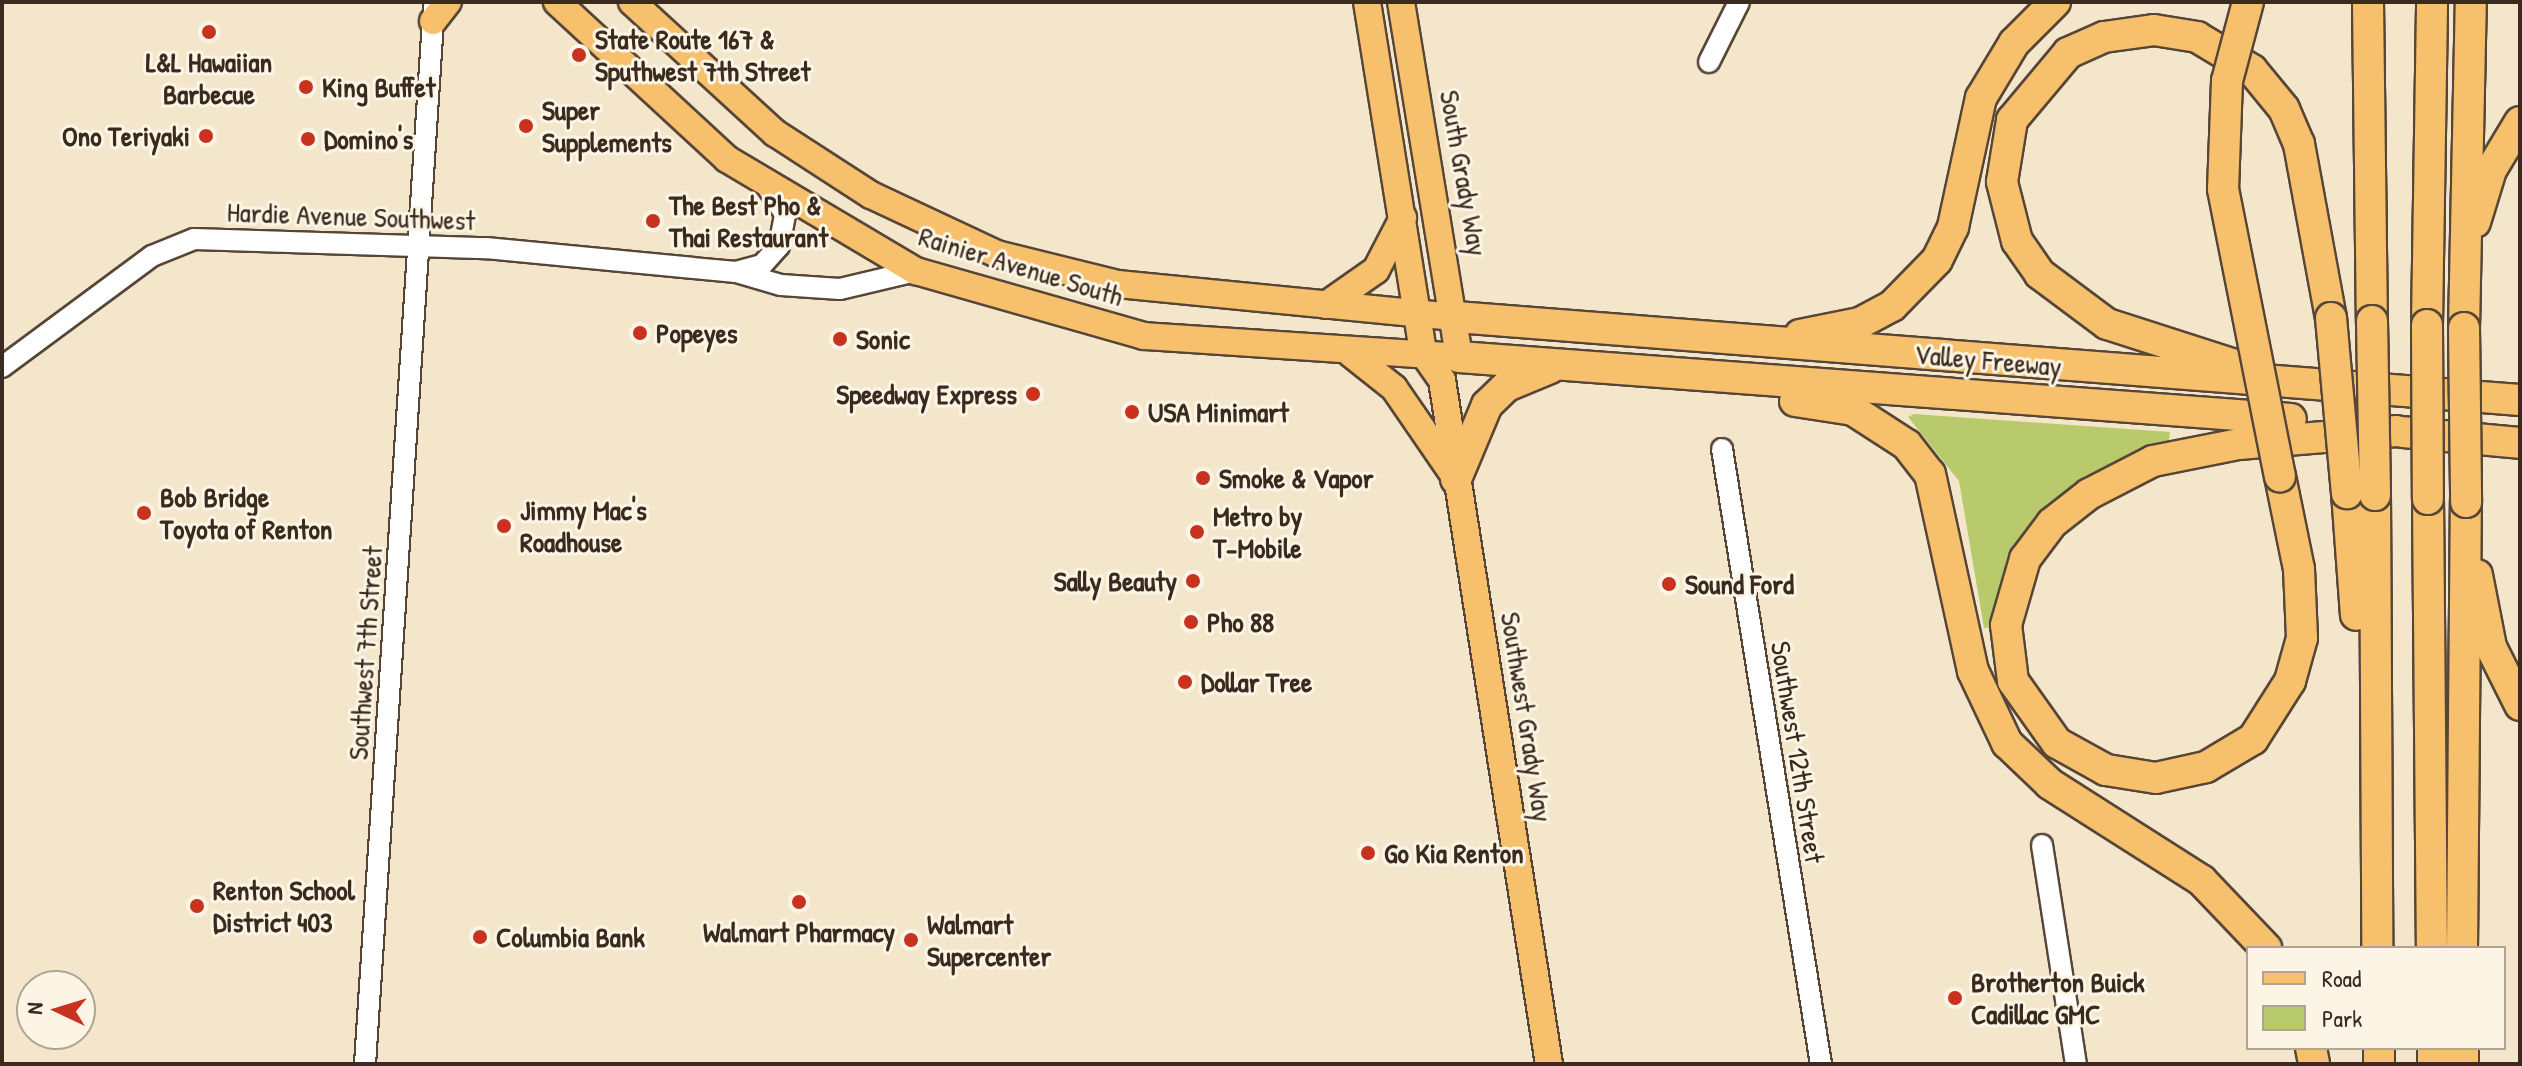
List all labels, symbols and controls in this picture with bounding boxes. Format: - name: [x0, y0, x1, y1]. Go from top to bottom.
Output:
- place label: State Route 167 & Sputhwest 7th Street: [595, 22, 810, 88]
- marker: L&L Hawaiian Barbecue: [200, 23, 218, 41]
- place label: L&L Hawaiian Barbecue: [146, 45, 272, 111]
- marker: State Route 167 & Sputhwest 7th Street: [570, 46, 588, 64]
- place label: King Buffet: [322, 70, 435, 104]
- marker: King Buffet: [297, 78, 315, 96]
- street label: South Grady Way: [1433, 88, 1495, 258]
- place label: Super Supplements: [542, 93, 672, 159]
- marker: Super Supplements: [517, 117, 535, 135]
- place label: Ono Teriyaki: [62, 119, 190, 153]
- place label: Domino's: [324, 122, 413, 156]
- marker: Ono Teriyaki: [197, 127, 215, 145]
- marker: Domino's: [299, 130, 317, 148]
- place label: The Best Pho & Thai Restaurant: [669, 188, 828, 254]
- street label: Hardie Avenue Southwest: [226, 195, 476, 237]
- marker: The Best Pho & Thai Restaurant: [644, 212, 662, 230]
- street label: Rainier Avenue South: [915, 219, 1127, 313]
- place label: Popeyes: [656, 316, 738, 350]
- place label: Sonic: [856, 322, 910, 356]
- marker: Popeyes: [631, 324, 649, 342]
- marker: Sonic: [831, 330, 849, 348]
- street label: Valley Freeway: [1913, 337, 2063, 383]
- place label: Speedway Express: [836, 377, 1017, 411]
- marker: Speedway Express: [1024, 385, 1042, 403]
- place label: USA Minimart: [1148, 395, 1289, 429]
- marker: USA Minimart: [1123, 403, 1141, 421]
- place label: Smoke & Vapor: [1219, 461, 1373, 495]
- marker: Smoke & Vapor: [1194, 469, 1212, 487]
- place label: Bob Bridge Toyota of Renton: [160, 480, 332, 546]
- place label: Jimmy Mac's Roadhouse: [520, 493, 647, 559]
- place label: Metro by T-Mobile: [1213, 499, 1302, 565]
- marker: Bob Bridge Toyota of Renton: [135, 504, 153, 522]
- marker: Jimmy Mac's Roadhouse: [495, 517, 513, 535]
- marker: Metro by T-Mobile: [1188, 523, 1206, 541]
- street label: Southwest 7th Street: [341, 545, 389, 761]
- place label: Sally Beauty: [1054, 564, 1177, 598]
- place label: Sound Ford: [1685, 567, 1794, 601]
- marker: Sally Beauty: [1184, 572, 1202, 590]
- marker: Sound Ford: [1660, 575, 1678, 593]
- place label: Pho 88: [1207, 605, 1274, 639]
- street label: Southwest Grady Way: [1494, 610, 1560, 824]
- marker: Pho 88: [1182, 613, 1200, 631]
- street label: Southwest 12th Street: [1764, 639, 1832, 865]
- place label: Dollar Tree: [1201, 665, 1312, 699]
- marker: Dollar Tree: [1176, 673, 1194, 691]
- place label: Go Kia Renton: [1384, 836, 1524, 870]
- marker: Go Kia Renton: [1359, 844, 1377, 862]
- place label: Renton School District 403: [213, 873, 355, 939]
- marker: Walmart Pharmacy: [790, 893, 808, 911]
- marker: Renton School District 403: [188, 897, 206, 915]
- place label: Walmart Supercenter: [927, 907, 1051, 973]
- place label: Walmart Pharmacy: [703, 915, 895, 949]
- place label: Columbia Bank: [496, 920, 645, 954]
- marker: Columbia Bank: [471, 928, 489, 946]
- marker: Walmart Supercenter: [902, 931, 920, 949]
- legend: [2246, 946, 2506, 1050]
- text: Road: [2322, 962, 2361, 994]
- place label: Brotherton Buick Cadillac GMC: [1971, 965, 2145, 1031]
- north arrow: [16, 970, 96, 1050]
- marker: Brotherton Buick Cadillac GMC: [1946, 989, 1964, 1007]
- text: N: [19, 1002, 49, 1015]
- text: Park: [2322, 1002, 2362, 1034]

